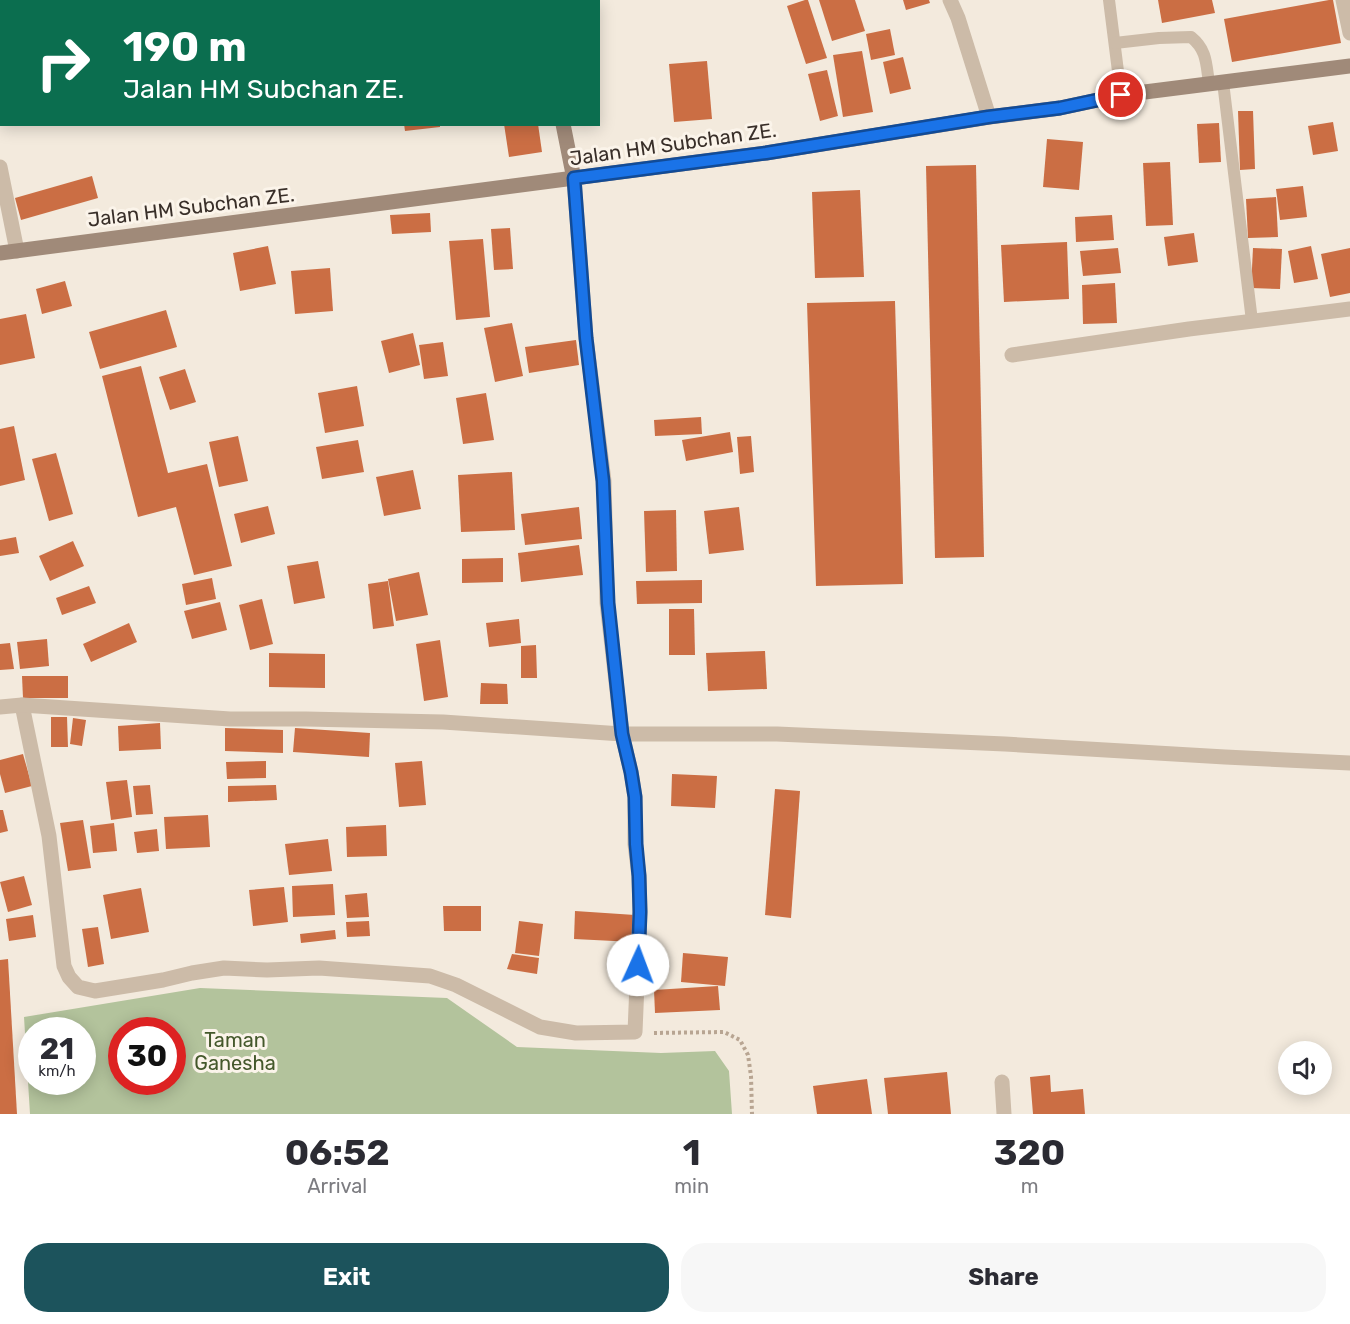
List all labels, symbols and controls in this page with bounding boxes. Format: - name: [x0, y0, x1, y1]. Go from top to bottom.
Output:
- text: 190 m: [123, 22, 247, 72]
- icon: right: [24, 24, 102, 102]
- pin: [1095, 69, 1146, 120]
- text: Jalan HM Subchan ZE.: [123, 73, 404, 105]
- icon: arrive: [1104, 78, 1137, 111]
- street label: Jalan HM Subchan ZE.: [568, 118, 778, 170]
- street label: Jalan HM Subchan ZE.: [86, 182, 296, 232]
- position arrow: [606, 933, 670, 997]
- speed limit sign: 30: [108, 1017, 186, 1095]
- park label: Taman Ganesha: [194, 1028, 276, 1075]
- text: 21: [40, 1031, 74, 1067]
- map controls: [1278, 1041, 1332, 1095]
- button: sound: [1278, 1041, 1332, 1095]
- text: km/h: [38, 1062, 76, 1080]
- text: 06:52: [285, 1131, 390, 1174]
- text: 1: [683, 1131, 701, 1174]
- text: 320: [994, 1131, 1065, 1174]
- text: Arrival: [307, 1174, 367, 1198]
- text: min: [674, 1174, 709, 1198]
- text: m: [1021, 1174, 1038, 1198]
- button: Exit: [24, 1243, 669, 1312]
- button: Share: [681, 1243, 1326, 1312]

